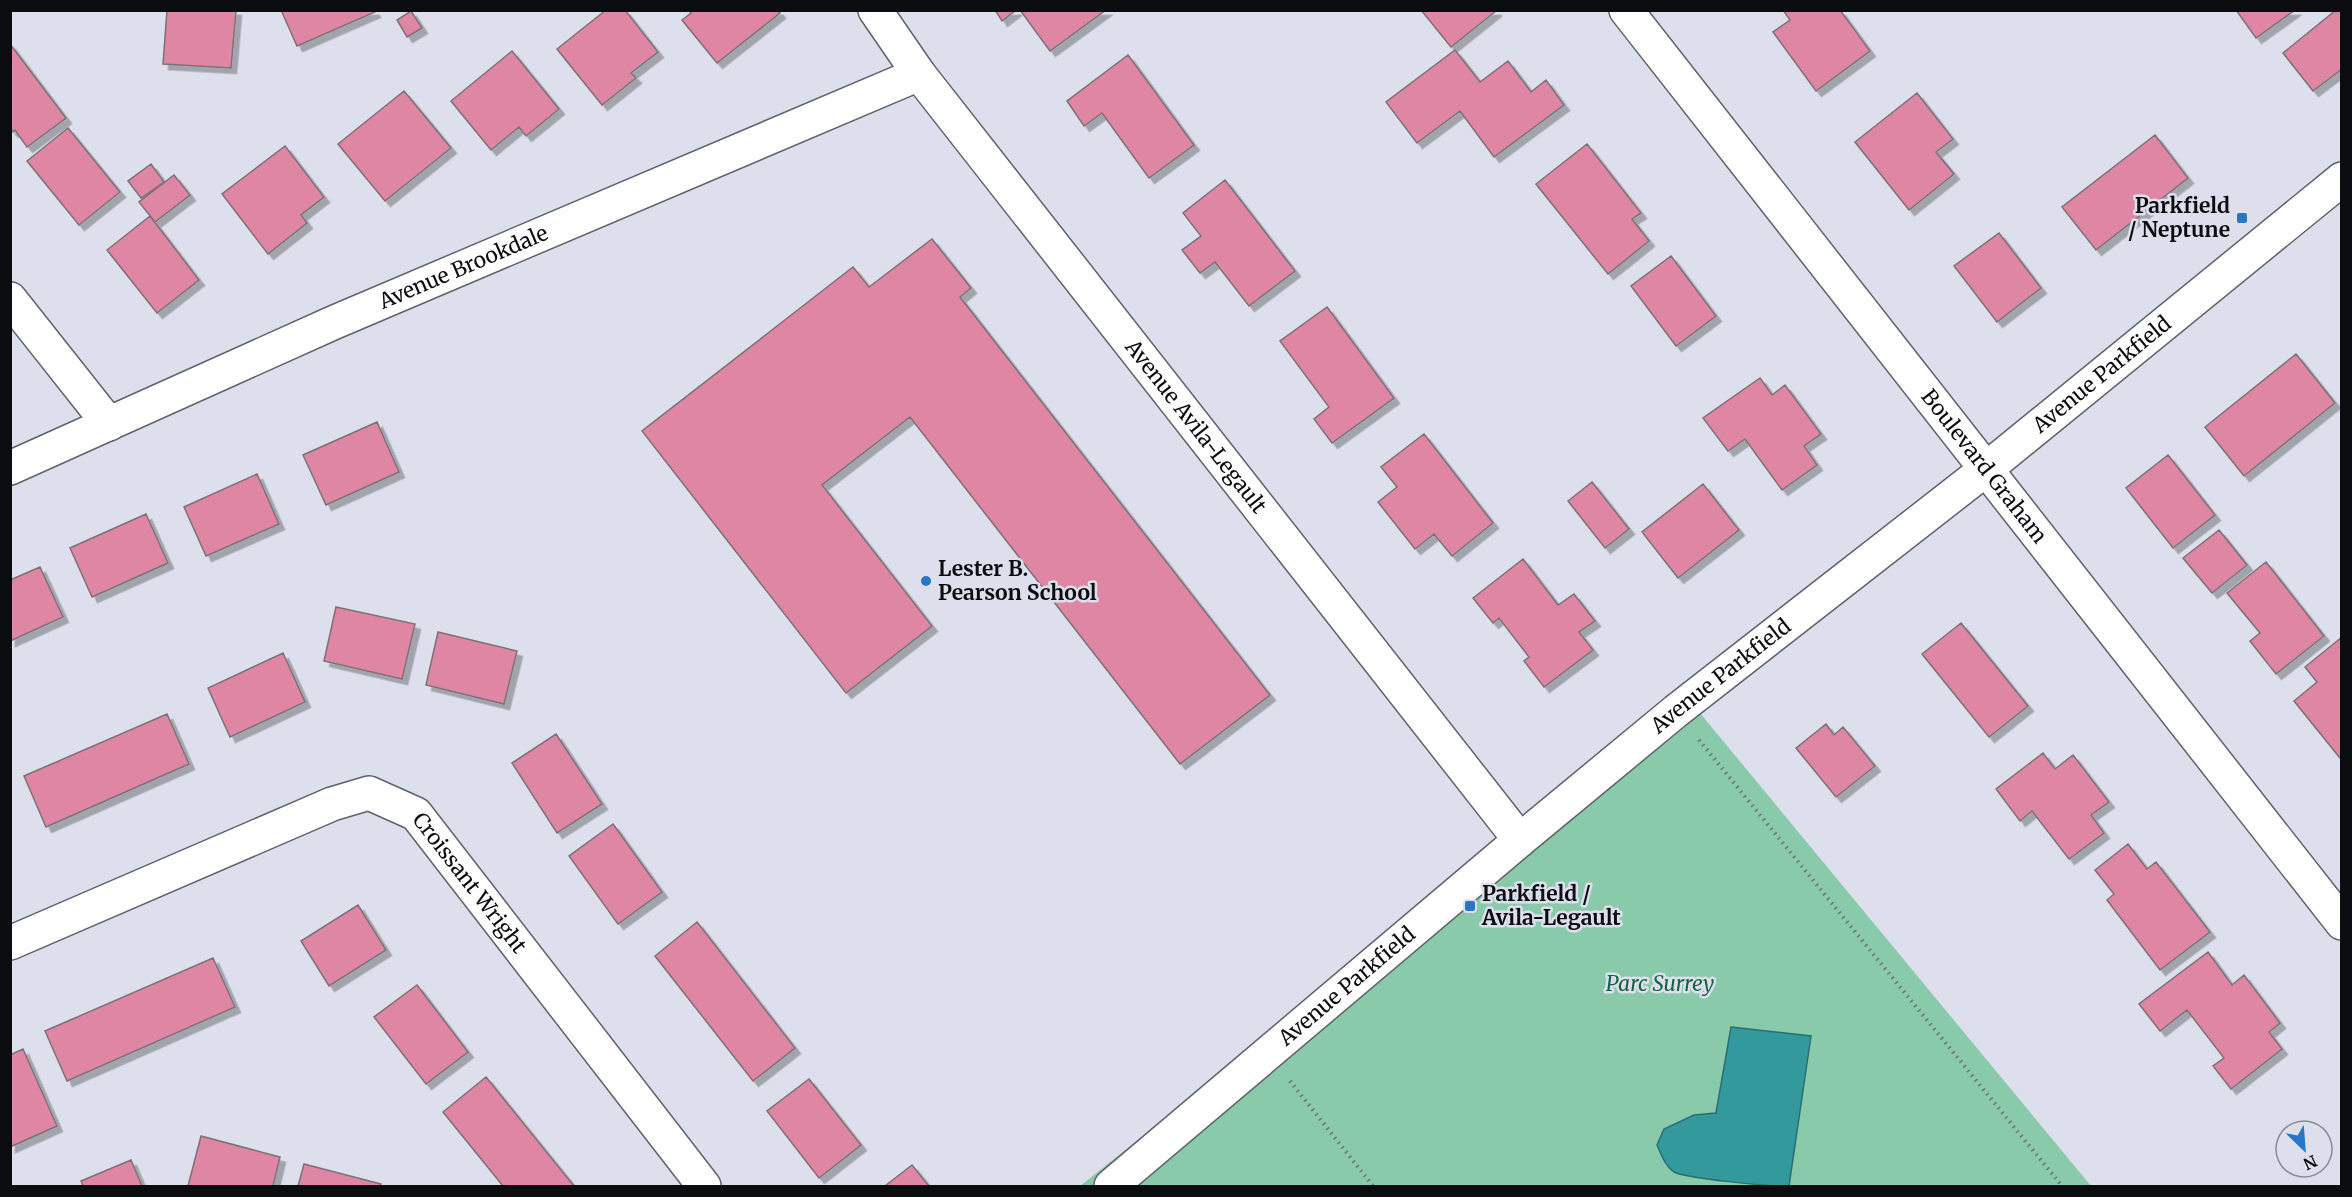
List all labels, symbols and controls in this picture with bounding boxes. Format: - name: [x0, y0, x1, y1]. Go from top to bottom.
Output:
- place label: Parkfield / Neptune: [2128, 192, 2230, 243]
- marker: Parkfield / Neptune: [2235, 211, 2249, 225]
- street label: Avenue Brookdale: [374, 219, 552, 315]
- street label: Avenue Parkfield: [2026, 310, 2177, 439]
- street label: Avenue Avila-Legault: [1119, 333, 1273, 519]
- street label: Boulevard Graham: [1916, 384, 2053, 549]
- place label: Lester B. Pearson School: [938, 555, 1097, 606]
- marker: Lester B. Pearson School: [919, 574, 933, 588]
- street label: Avenue Parkfield: [1644, 612, 1796, 740]
- street label: Croissant Wright: [407, 807, 533, 958]
- place label: Parkfield / Avila-Legault: [1481, 880, 1621, 931]
- marker: Parkfield / Avila-Legault: [1463, 899, 1477, 913]
- street label: Avenue Parkfield: [1272, 920, 1421, 1052]
- park label: Parc Surrey: [1606, 970, 1714, 997]
- north arrow: [2274, 1119, 2334, 1179]
- text: N: [2300, 1151, 2320, 1174]

